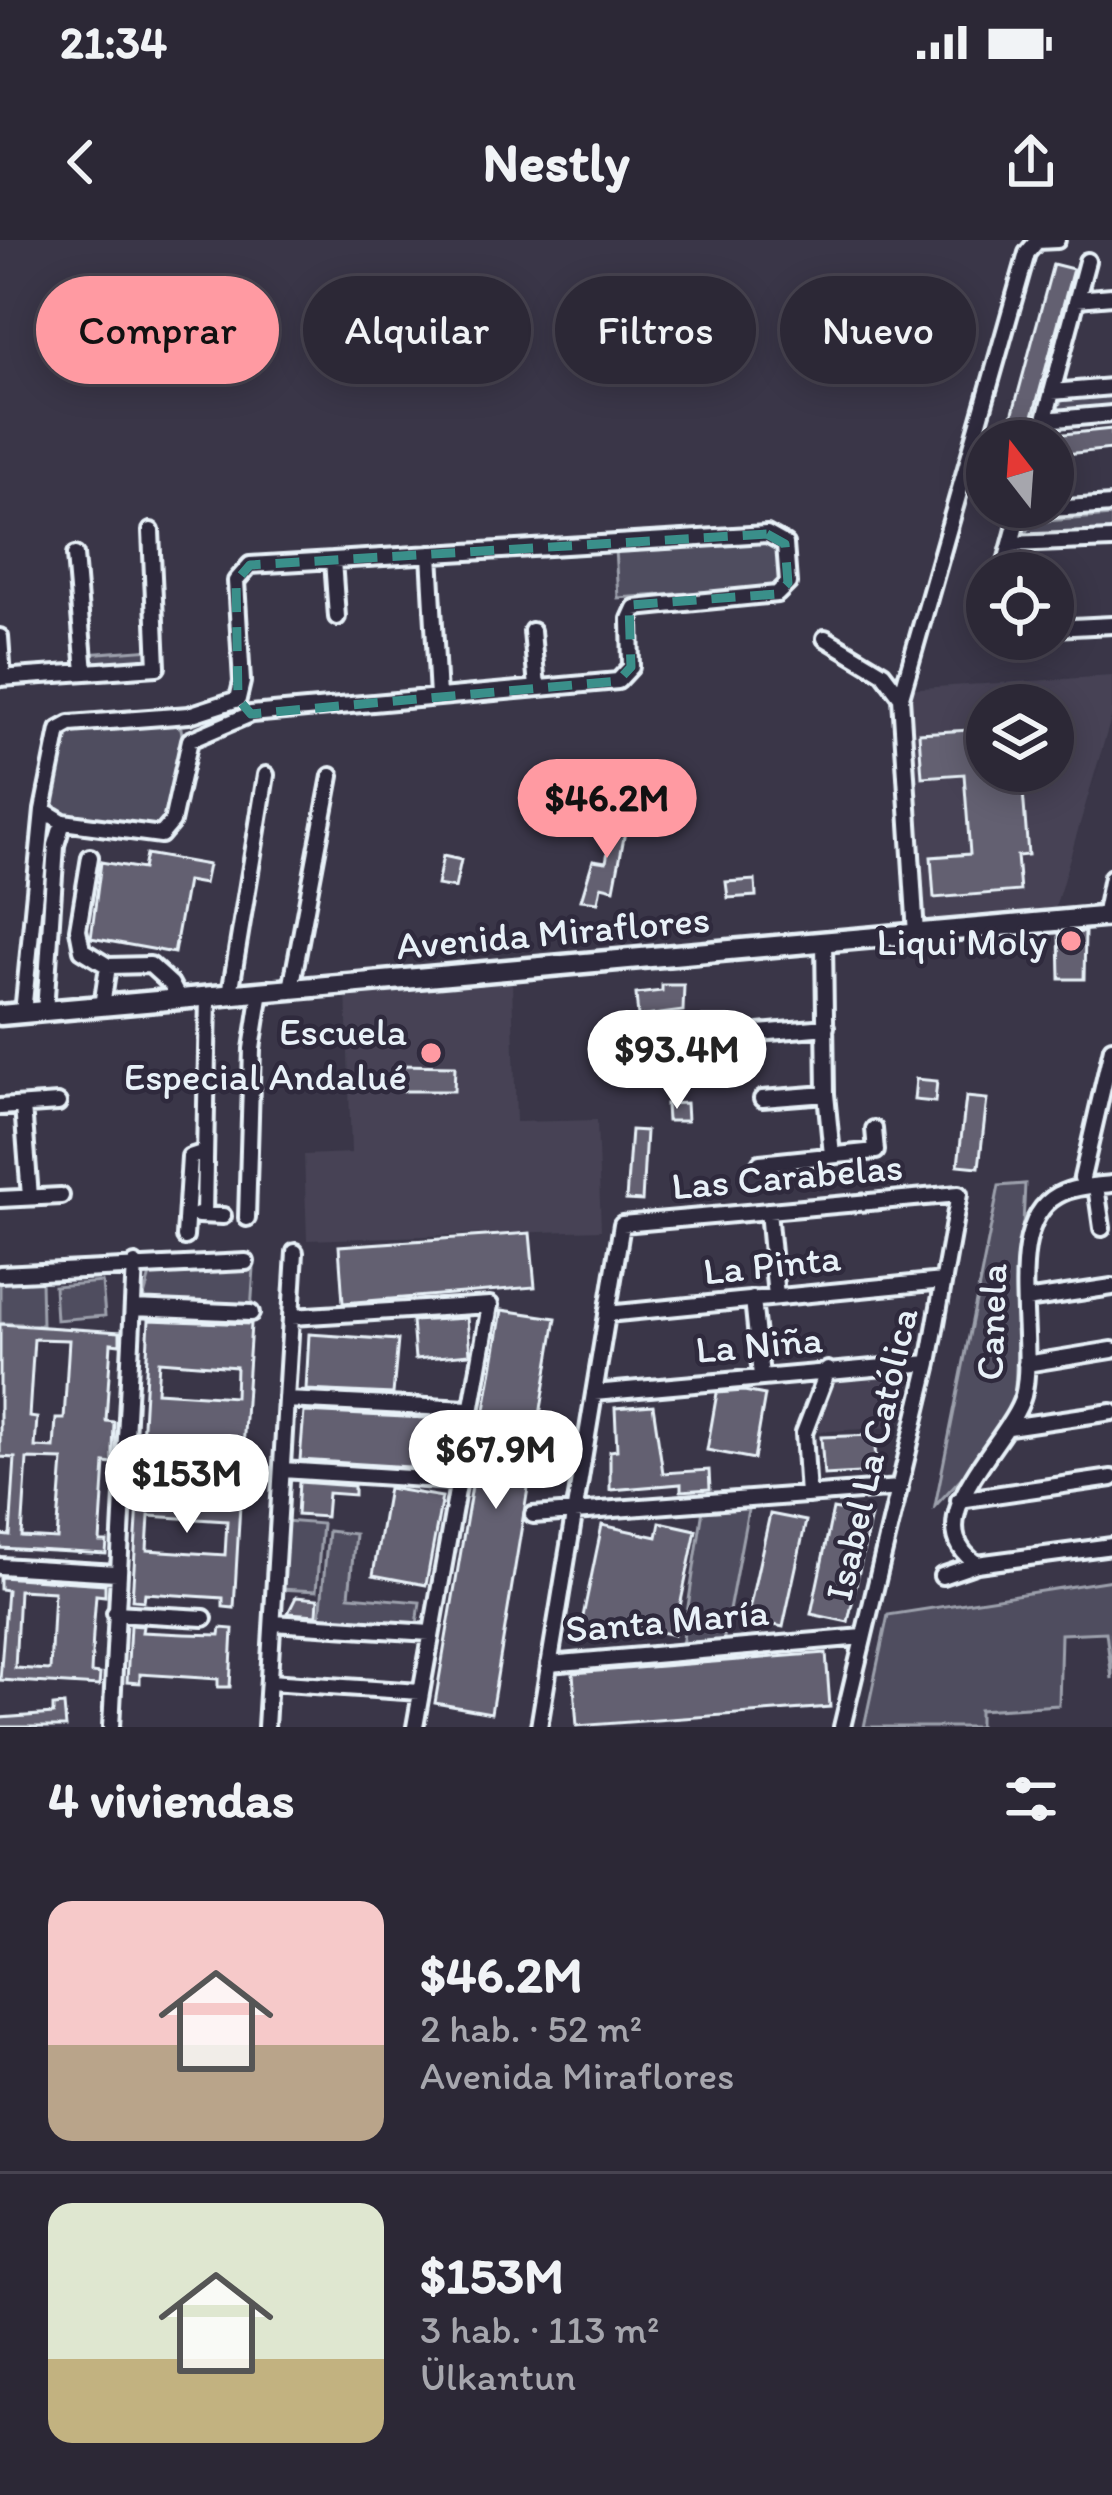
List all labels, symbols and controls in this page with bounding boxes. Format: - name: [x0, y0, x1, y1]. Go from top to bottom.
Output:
- text: 21:34: [60, 15, 167, 69]
- icon: back: [48, 129, 114, 195]
- icon: share: [998, 129, 1064, 195]
- text: Nestly: [482, 130, 630, 195]
- chip: Comprar: [36, 276, 279, 384]
- chip: Alquilar: [303, 276, 531, 384]
- chip: Filtros: [555, 276, 756, 384]
- chip: Nuevo: [780, 276, 976, 384]
- north arrow: [966, 420, 1074, 528]
- map controls: [966, 420, 1074, 792]
- button: locate: [966, 552, 1074, 660]
- button: layers: [966, 684, 1074, 792]
- pin: $46.2M: [509, 759, 705, 861]
- text: $46.2M: [545, 774, 669, 821]
- street label: Avenida Miraflores: [394, 895, 712, 969]
- place label: Liqui Moly: [876, 918, 1047, 965]
- marker: Liqui Moly: [1058, 928, 1084, 954]
- place label: Escuela Especial Andalué: [124, 1008, 407, 1100]
- pin: $93.4M: [579, 1010, 775, 1112]
- text: $93.4M: [614, 1025, 740, 1072]
- marker: Escuela Especial Andalué: [418, 1040, 444, 1066]
- street label: Las Carabelas: [669, 1142, 905, 1210]
- street label: La Pinta: [701, 1233, 843, 1295]
- street label: Canela: [965, 1263, 1017, 1381]
- street label: Isabel La Católica: [814, 1303, 928, 1605]
- street label: La Niña: [694, 1315, 824, 1373]
- pin: $67.9M: [398, 1410, 594, 1512]
- text: $67.9M: [436, 1425, 556, 1472]
- pin: $153M: [103, 1434, 271, 1536]
- text: $153M: [132, 1449, 242, 1496]
- street label: Santa María: [563, 1588, 771, 1652]
- icon: filters: [998, 1766, 1064, 1832]
- text: 4 viviendas: [48, 1769, 294, 1830]
- text: $46.2M: [420, 1944, 583, 2005]
- icon: home: [144, 1949, 288, 2093]
- text: 2 hab. · 52 m²: [420, 2005, 642, 2052]
- text: Avenida Miraflores: [420, 2052, 734, 2099]
- text: $153M: [420, 2245, 564, 2306]
- icon: home: [144, 2251, 288, 2395]
- text: 3 hab. · 113 m²: [420, 2306, 659, 2353]
- text: Ülkantun: [420, 2353, 576, 2400]

